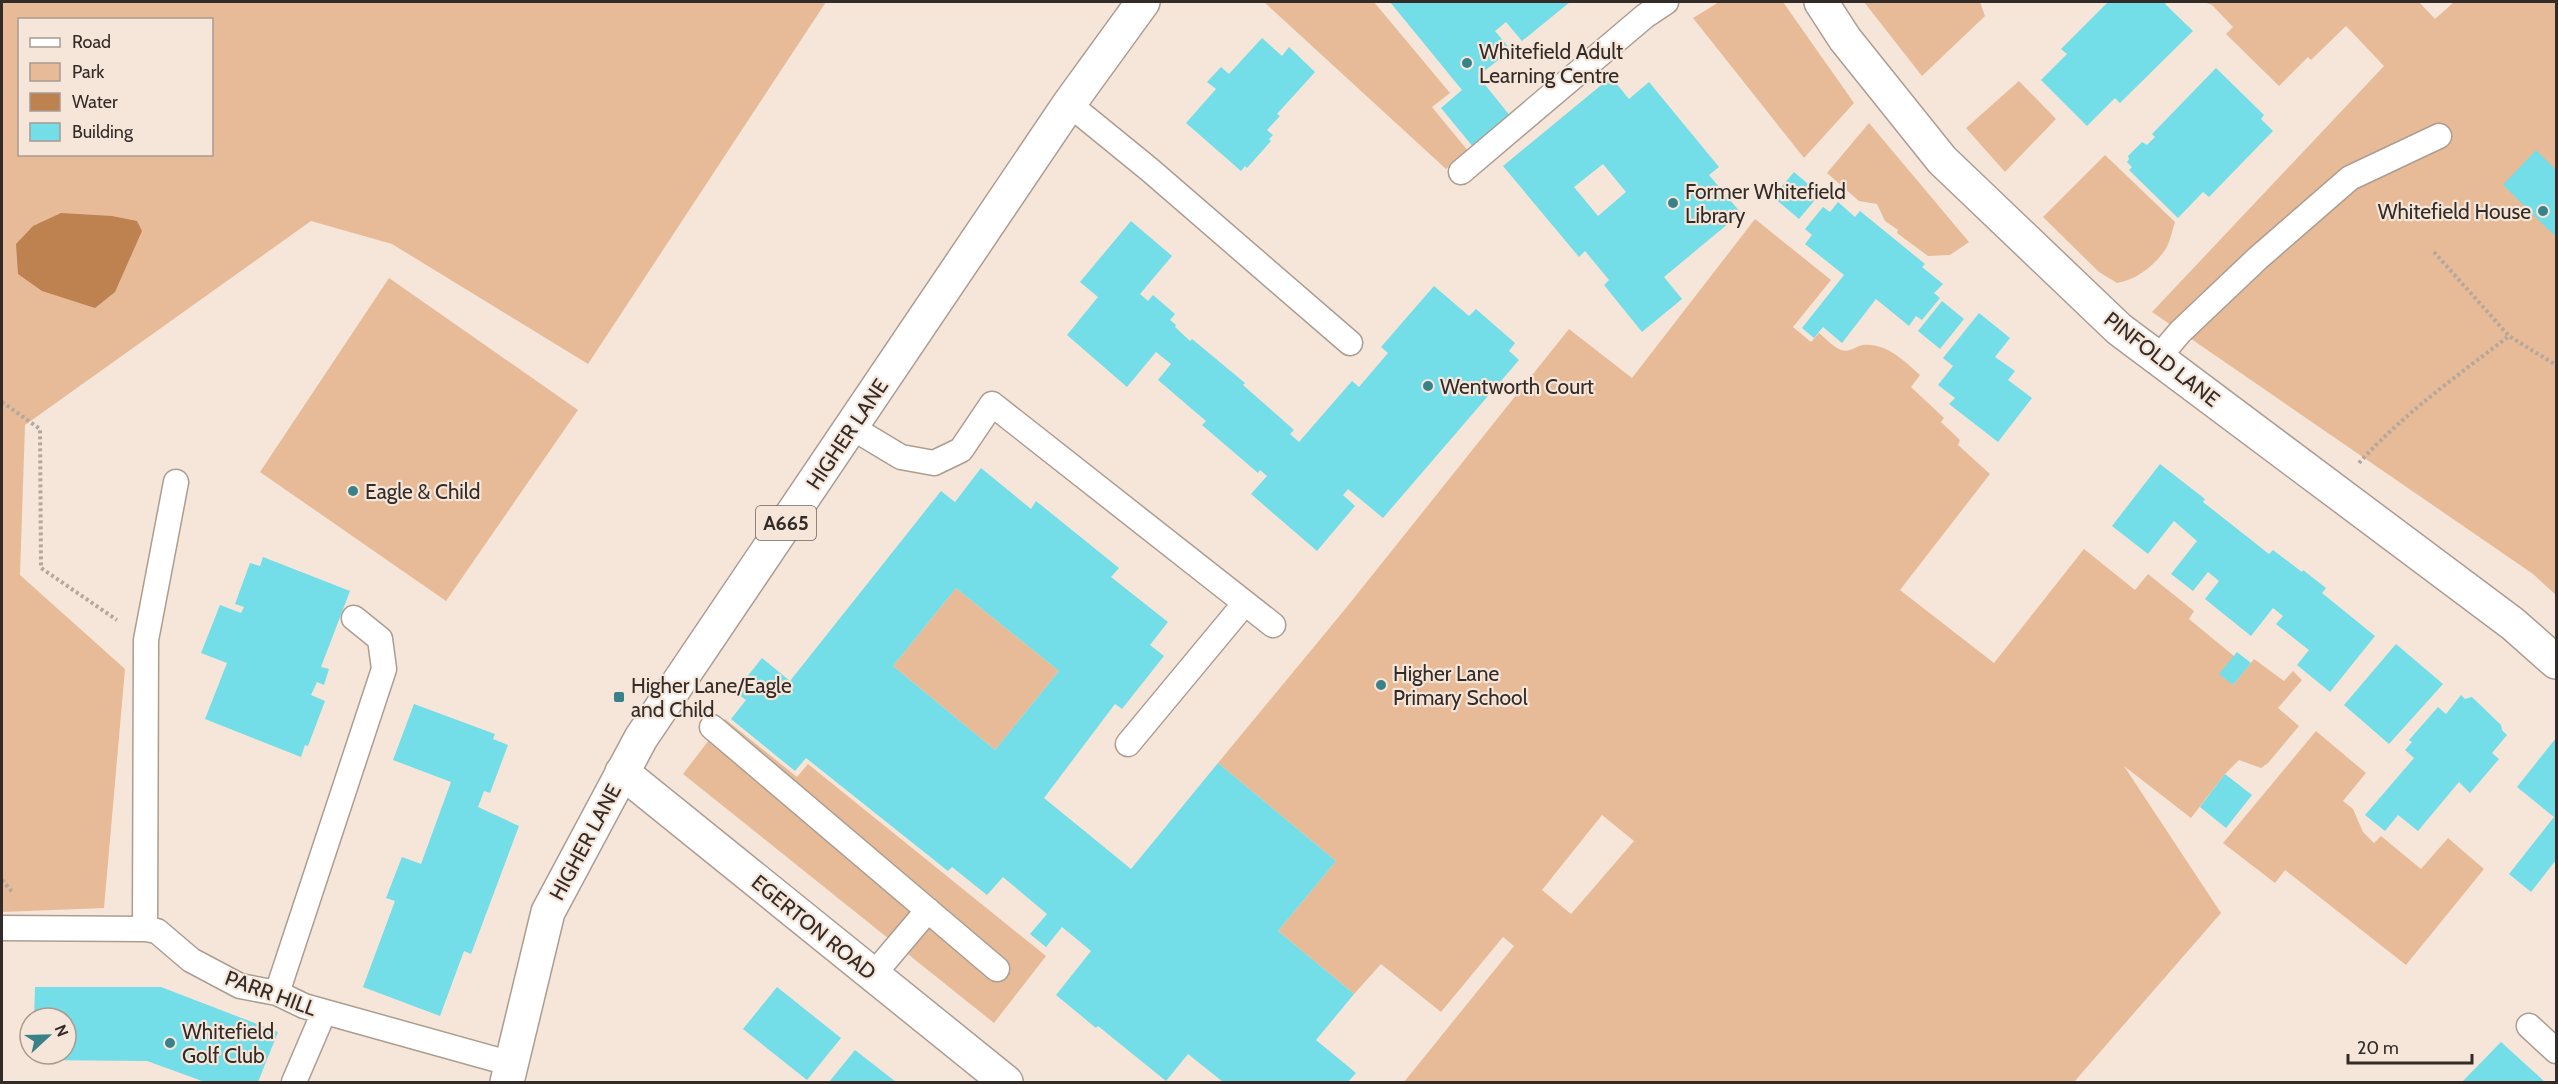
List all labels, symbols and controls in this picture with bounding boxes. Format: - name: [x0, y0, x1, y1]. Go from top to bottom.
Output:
- legend: [18, 18, 213, 156]
- text: Road: [72, 31, 111, 53]
- place label: Whitefield Adult Learning Centre: [1479, 39, 1623, 88]
- marker: Whitefield Adult Learning Centre: [1460, 56, 1474, 70]
- text: Park: [72, 61, 105, 83]
- text: Water: [72, 91, 118, 113]
- text: Building: [72, 121, 134, 143]
- place label: Former Whitefield Library: [1685, 179, 1846, 228]
- marker: Former Whitefield Library: [1666, 196, 1680, 210]
- place label: Whitefield House: [2378, 199, 2531, 224]
- marker: Whitefield House: [2536, 204, 2550, 218]
- street label: PINFOLD LANE: [2099, 306, 2225, 412]
- street label: HIGHER LANE: [801, 374, 893, 494]
- place label: Wentworth Court: [1440, 374, 1594, 399]
- marker: Wentworth Court: [1421, 379, 1435, 393]
- place label: Eagle & Child: [365, 479, 480, 504]
- marker: Eagle & Child: [346, 484, 360, 498]
- road number: A665: [756, 506, 816, 540]
- place label: Higher Lane Primary School: [1393, 661, 1528, 710]
- place label: Higher Lane/Eagle and Child: [631, 673, 792, 722]
- marker: Higher Lane Primary School: [1374, 678, 1388, 692]
- marker: Higher Lane/Eagle and Child: [612, 690, 626, 704]
- street label: HIGHER LANE: [544, 780, 626, 904]
- street label: EGERTON ROAD: [747, 869, 881, 985]
- street label: PARR HILL: [222, 965, 321, 1021]
- north arrow: [18, 1006, 78, 1066]
- place label: Whitefield Golf Club: [182, 1019, 274, 1068]
- text: N: [51, 1022, 72, 1039]
- scale bar: [2348, 1027, 2472, 1065]
- marker: Whitefield Golf Club: [163, 1036, 177, 1050]
- text: 20 m: [2357, 1037, 2399, 1059]

